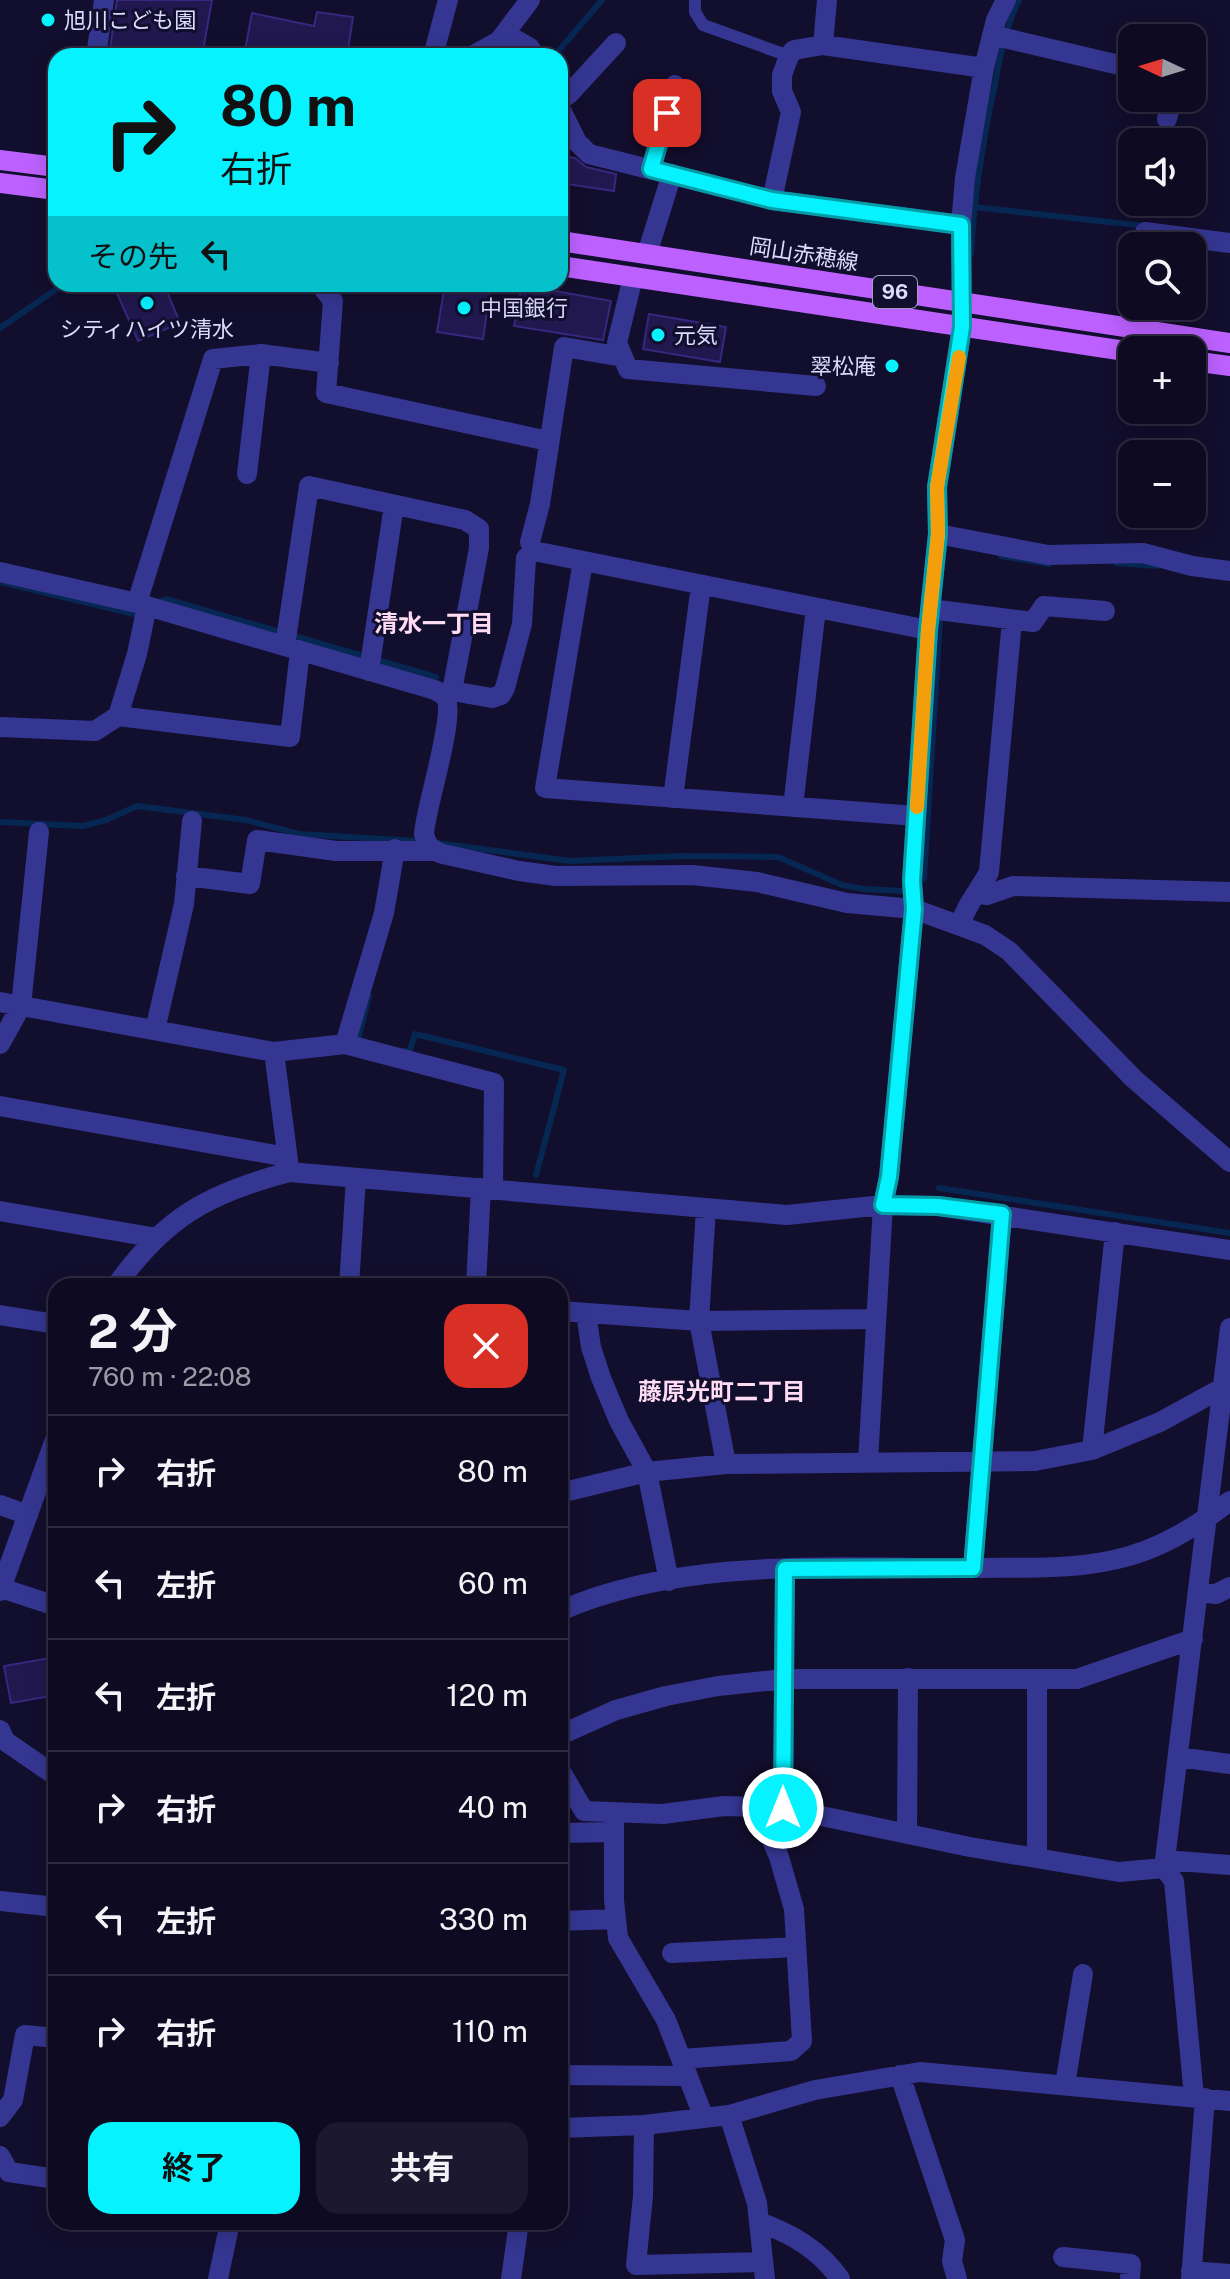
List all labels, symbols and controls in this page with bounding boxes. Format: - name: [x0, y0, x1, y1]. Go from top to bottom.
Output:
- place label: 旭川こども園: [64, 7, 196, 33]
- marker: 旭川こども園: [39, 11, 57, 29]
- north arrow: [1118, 24, 1206, 112]
- map controls: [1118, 24, 1206, 528]
- text: 80 m: [220, 73, 356, 139]
- pin: [633, 79, 701, 147]
- icon: right: [88, 80, 192, 184]
- icon: arrive: [645, 91, 689, 135]
- button: sound: [1118, 128, 1206, 216]
- text: 右折: [220, 148, 292, 190]
- icon: left: [194, 232, 238, 276]
- button: search: [1118, 232, 1206, 320]
- street label: 岡山赤穂線: [748, 233, 860, 275]
- text: その先: [88, 238, 178, 274]
- road number: 96: [873, 276, 917, 308]
- marker: シティハイツ清水: [138, 294, 156, 312]
- place label: 中国銀行: [480, 295, 568, 321]
- marker: 中国銀行: [455, 299, 473, 317]
- place label: シティハイツ清水: [60, 316, 234, 342]
- place label: 元気: [674, 322, 718, 348]
- marker: 元気: [649, 326, 667, 344]
- button: +: [1118, 336, 1206, 424]
- place label: 翠松庵: [810, 353, 876, 379]
- marker: 翠松庵: [883, 357, 901, 375]
- button: −: [1118, 440, 1206, 528]
- district label: 清水一丁目: [374, 609, 494, 637]
- text: 2 分: [88, 1302, 177, 1359]
- button: close: [444, 1304, 528, 1388]
- text: 760 m · 22:08: [88, 1361, 252, 1392]
- district label: 藤原光町二丁目: [638, 1377, 806, 1405]
- icon: right: [88, 1449, 132, 1493]
- text: 80 m: [457, 1453, 528, 1489]
- text: 右折: [156, 1455, 216, 1491]
- icon: left: [88, 1561, 132, 1605]
- text: 60 m: [458, 1565, 528, 1601]
- text: 左折: [156, 1567, 216, 1603]
- icon: left: [88, 1673, 132, 1717]
- text: 120 m: [446, 1677, 528, 1713]
- text: 左折: [156, 1679, 216, 1715]
- position arrow: [741, 1766, 825, 1850]
- icon: right: [88, 1785, 132, 1829]
- text: 40 m: [458, 1789, 528, 1825]
- text: 右折: [156, 1791, 216, 1827]
- icon: left: [88, 1897, 132, 1941]
- text: 330 m: [439, 1901, 528, 1937]
- text: 左折: [156, 1903, 216, 1939]
- icon: right: [88, 2009, 132, 2053]
- text: 110 m: [452, 2013, 528, 2049]
- text: 右折: [156, 2015, 216, 2051]
- button: 終了: [88, 2122, 300, 2214]
- button: 共有: [316, 2122, 528, 2214]

